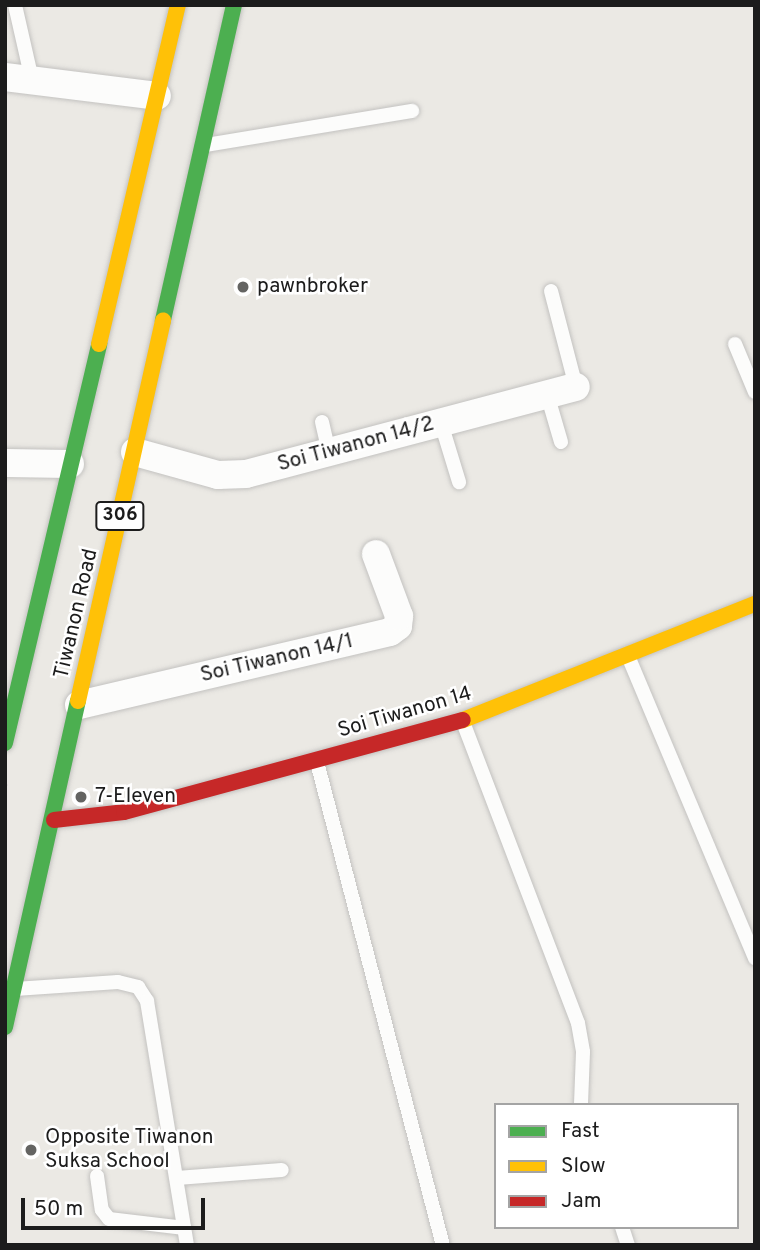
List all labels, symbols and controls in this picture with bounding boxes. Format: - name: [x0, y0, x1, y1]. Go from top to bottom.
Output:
- place label: pawnbroker: [257, 274, 368, 300]
- marker: pawnbroker: [235, 279, 251, 295]
- street label: Soi Tiwanon 14/2: [275, 412, 437, 478]
- road number: 306: [94, 500, 146, 531]
- street label: Tiwanon Road: [50, 546, 104, 682]
- street label: Soi Tiwanon 14/1: [198, 629, 356, 689]
- street label: Soi Tiwanon 14: [335, 682, 475, 744]
- place label: 7-Eleven: [95, 784, 176, 810]
- marker: 7-Eleven: [73, 789, 89, 805]
- legend: [494, 1103, 739, 1229]
- text: Fast: [561, 1118, 600, 1145]
- place label: Opposite Tiwanon Suksa School: [45, 1125, 214, 1175]
- marker: Opposite Tiwanon Suksa School: [23, 1142, 39, 1158]
- text: Slow: [561, 1153, 606, 1180]
- scale bar: [24, 1184, 208, 1228]
- text: Jam: [561, 1188, 602, 1215]
- text: 50 m: [34, 1196, 83, 1223]

